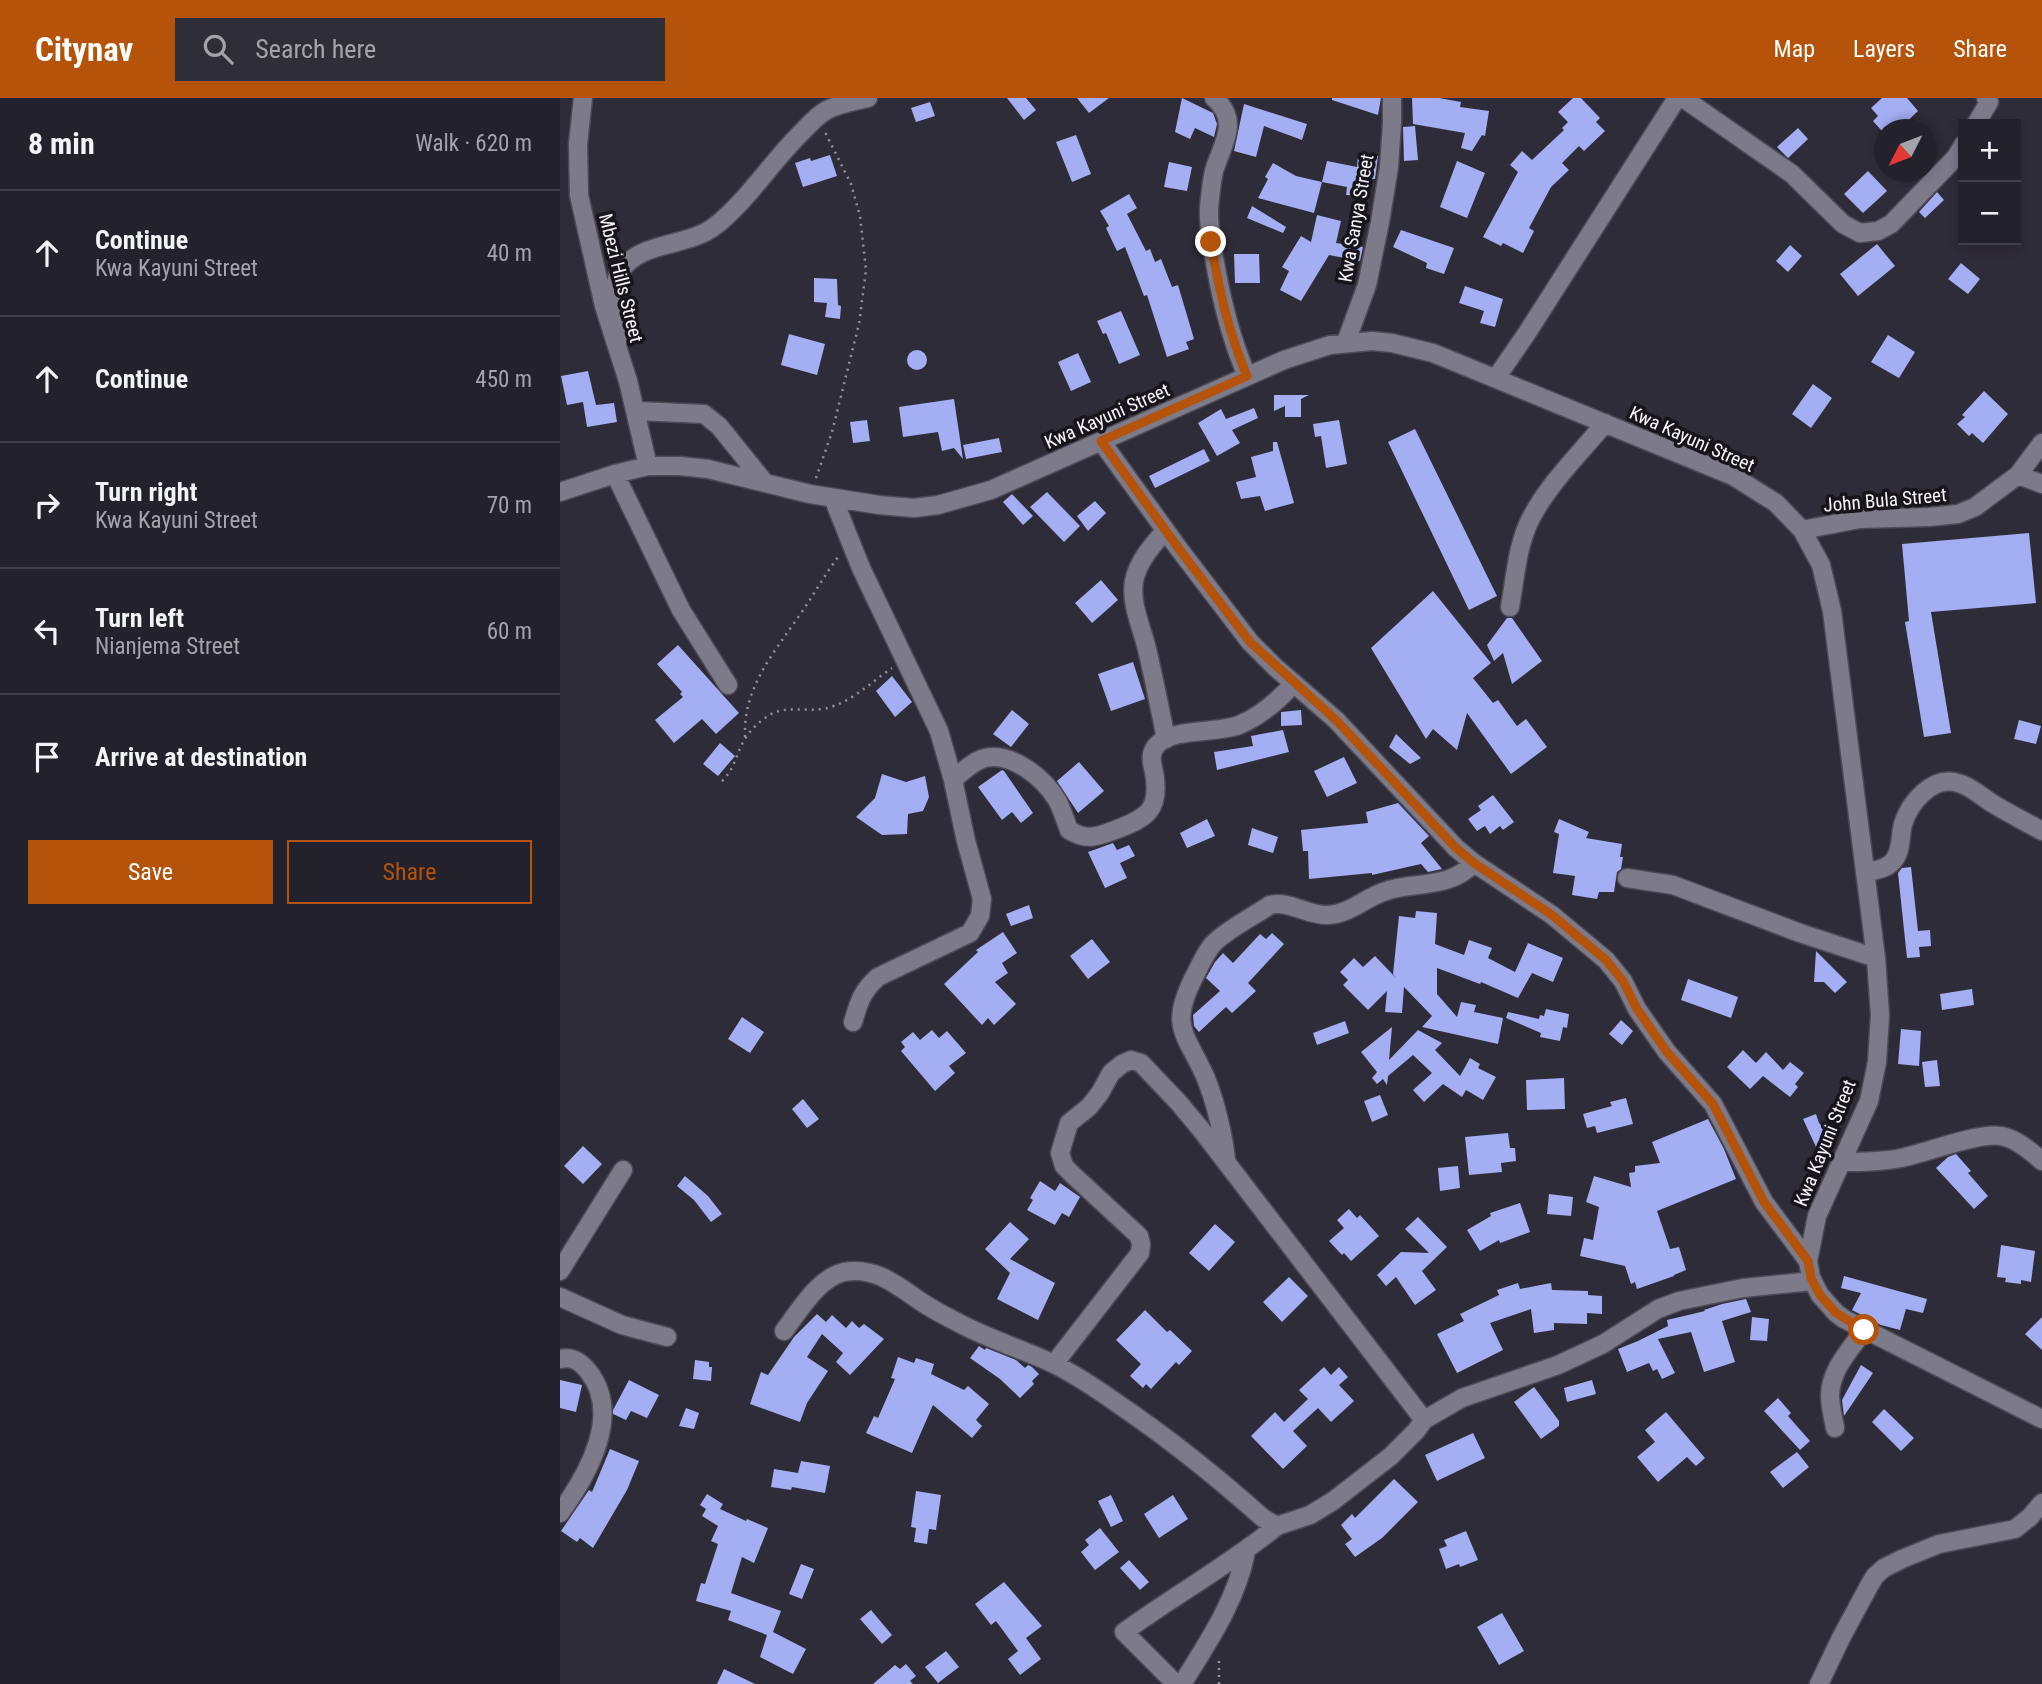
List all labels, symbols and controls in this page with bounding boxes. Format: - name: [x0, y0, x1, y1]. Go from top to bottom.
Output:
- search box: [175, 18, 665, 81]
- text: Citynav: [35, 30, 133, 69]
- icon: search: [199, 30, 237, 68]
- text: Search here: [255, 34, 376, 64]
- text: Map: [1774, 35, 1815, 63]
- text: Layers: [1853, 35, 1915, 63]
- text: Share: [1953, 35, 2007, 63]
- north arrow: [1874, 119, 1937, 182]
- map controls: [1958, 119, 2021, 245]
- button: +: [1958, 119, 2021, 182]
- text: 8 min: [28, 126, 95, 161]
- text: Walk · 620 m: [415, 130, 532, 157]
- street label: Kwa Sanya Street: [1333, 152, 1379, 284]
- button: −: [1958, 182, 2021, 245]
- street label: Mbezi Hills Street: [594, 211, 648, 345]
- text: Continue: [95, 225, 188, 255]
- route end: [1195, 226, 1226, 257]
- icon: ahead: [28, 234, 66, 272]
- text: 40 m: [487, 240, 532, 267]
- text: Kwa Kayuni Street: [95, 255, 258, 282]
- icon: ahead: [28, 360, 66, 398]
- text: Continue: [95, 364, 188, 394]
- text: 450 m: [475, 366, 532, 393]
- street label: Kwa Kayuni Street: [1041, 378, 1173, 454]
- street label: Kwa Kayuni Street: [1626, 401, 1758, 477]
- text: Turn right: [95, 477, 197, 507]
- street label: John Bula Street: [1823, 483, 1947, 517]
- icon: right: [28, 486, 66, 524]
- text: 70 m: [487, 492, 532, 519]
- text: Kwa Kayuni Street: [95, 507, 258, 534]
- text: Turn left: [95, 603, 184, 633]
- icon: left: [28, 612, 66, 650]
- text: 60 m: [487, 618, 532, 645]
- text: Nianjema Street: [95, 633, 240, 660]
- icon: arrive: [28, 738, 66, 776]
- text: Arrive at destination: [95, 742, 307, 772]
- button: Save: [28, 840, 273, 904]
- button: Share: [287, 840, 532, 904]
- street label: Kwa Kayuni Street: [1789, 1076, 1861, 1210]
- route start: [1848, 1314, 1879, 1345]

